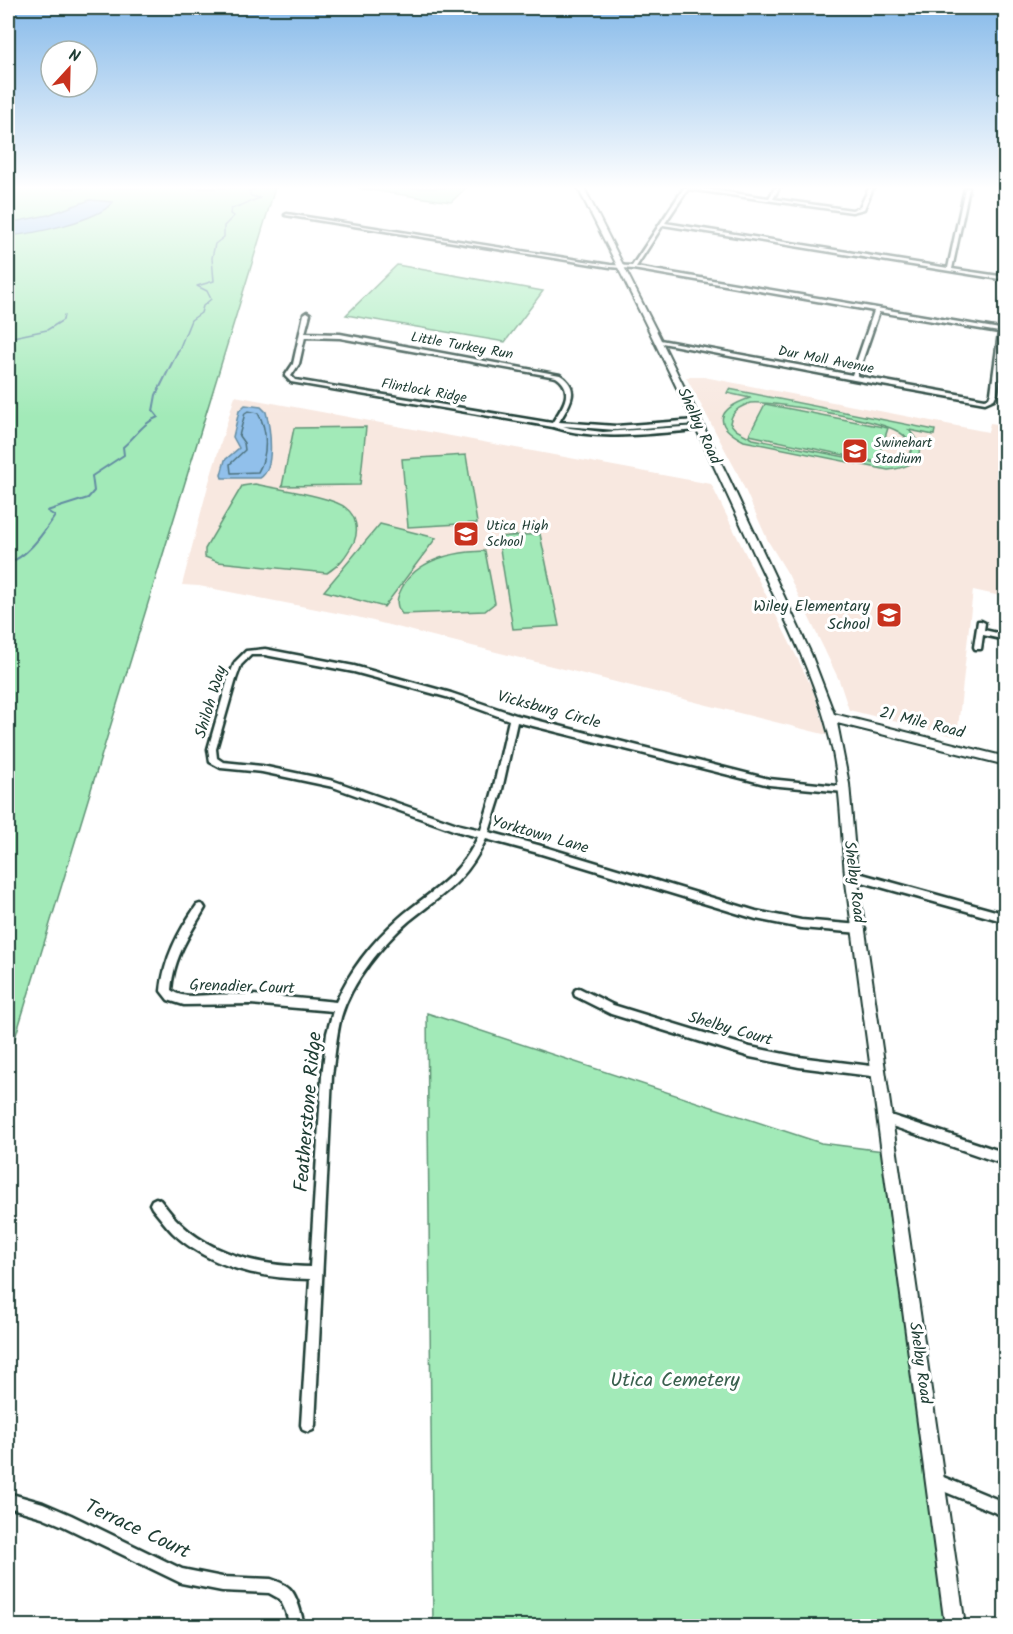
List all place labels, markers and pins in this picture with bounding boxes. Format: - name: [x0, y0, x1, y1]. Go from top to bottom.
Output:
- place label: Swinehart Stadium: [874, 432, 933, 470]
- school or university icon: Swinehart Stadium: [840, 436, 870, 466]
- place label: Utica High School: [486, 515, 548, 553]
- school or university icon: Utica High School: [451, 519, 481, 549]
- place label: Wiley Elementary School: [753, 594, 870, 637]
- school or university icon: Wiley Elementary School: [874, 600, 904, 630]

